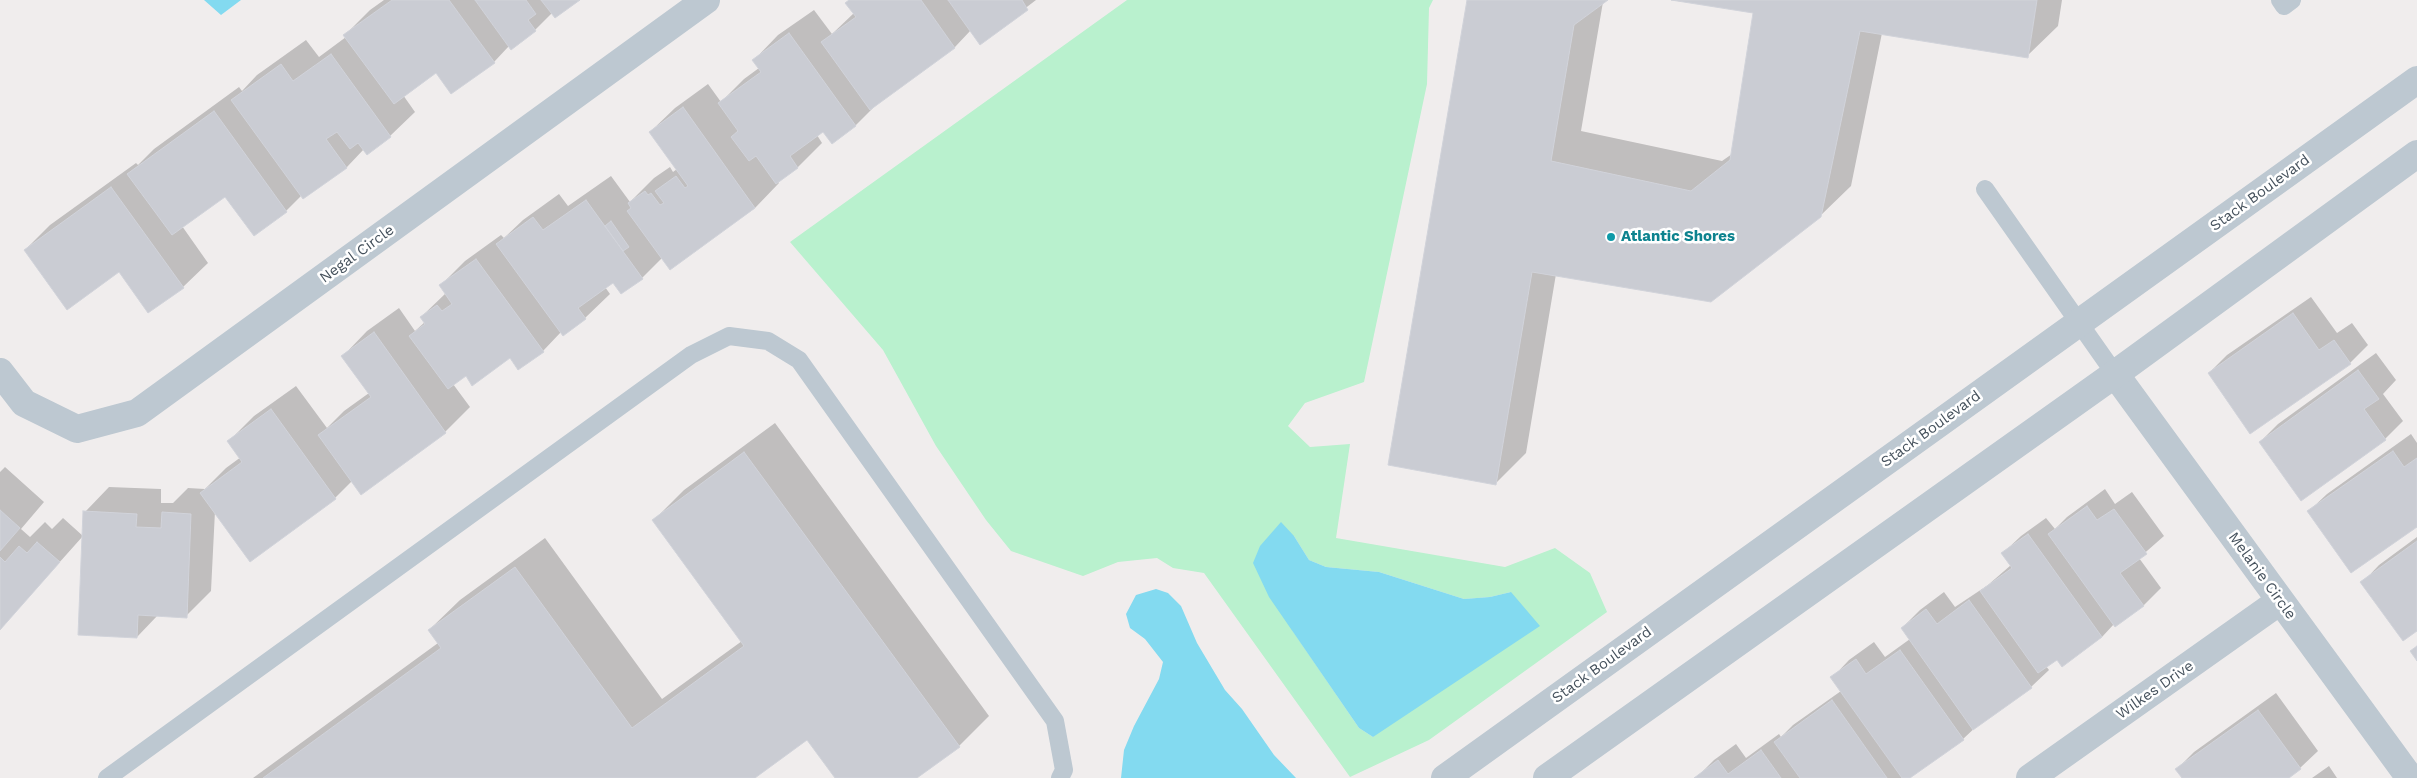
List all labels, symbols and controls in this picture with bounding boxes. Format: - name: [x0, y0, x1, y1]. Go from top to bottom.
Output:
- street label: Stack Boulevard: [2207, 151, 2313, 235]
- street label: Negal Circle: [316, 221, 398, 287]
- place label: Atlantic Shores: [1621, 228, 1735, 246]
- marker: Atlantic Shores: [1605, 231, 1617, 243]
- street label: Stack Boulevard: [1878, 387, 1984, 471]
- street label: Melanie Circle: [2224, 529, 2300, 623]
- street label: Stack Boulevard: [1549, 623, 1655, 707]
- street label: Wilkes Drive: [2113, 657, 2197, 723]

